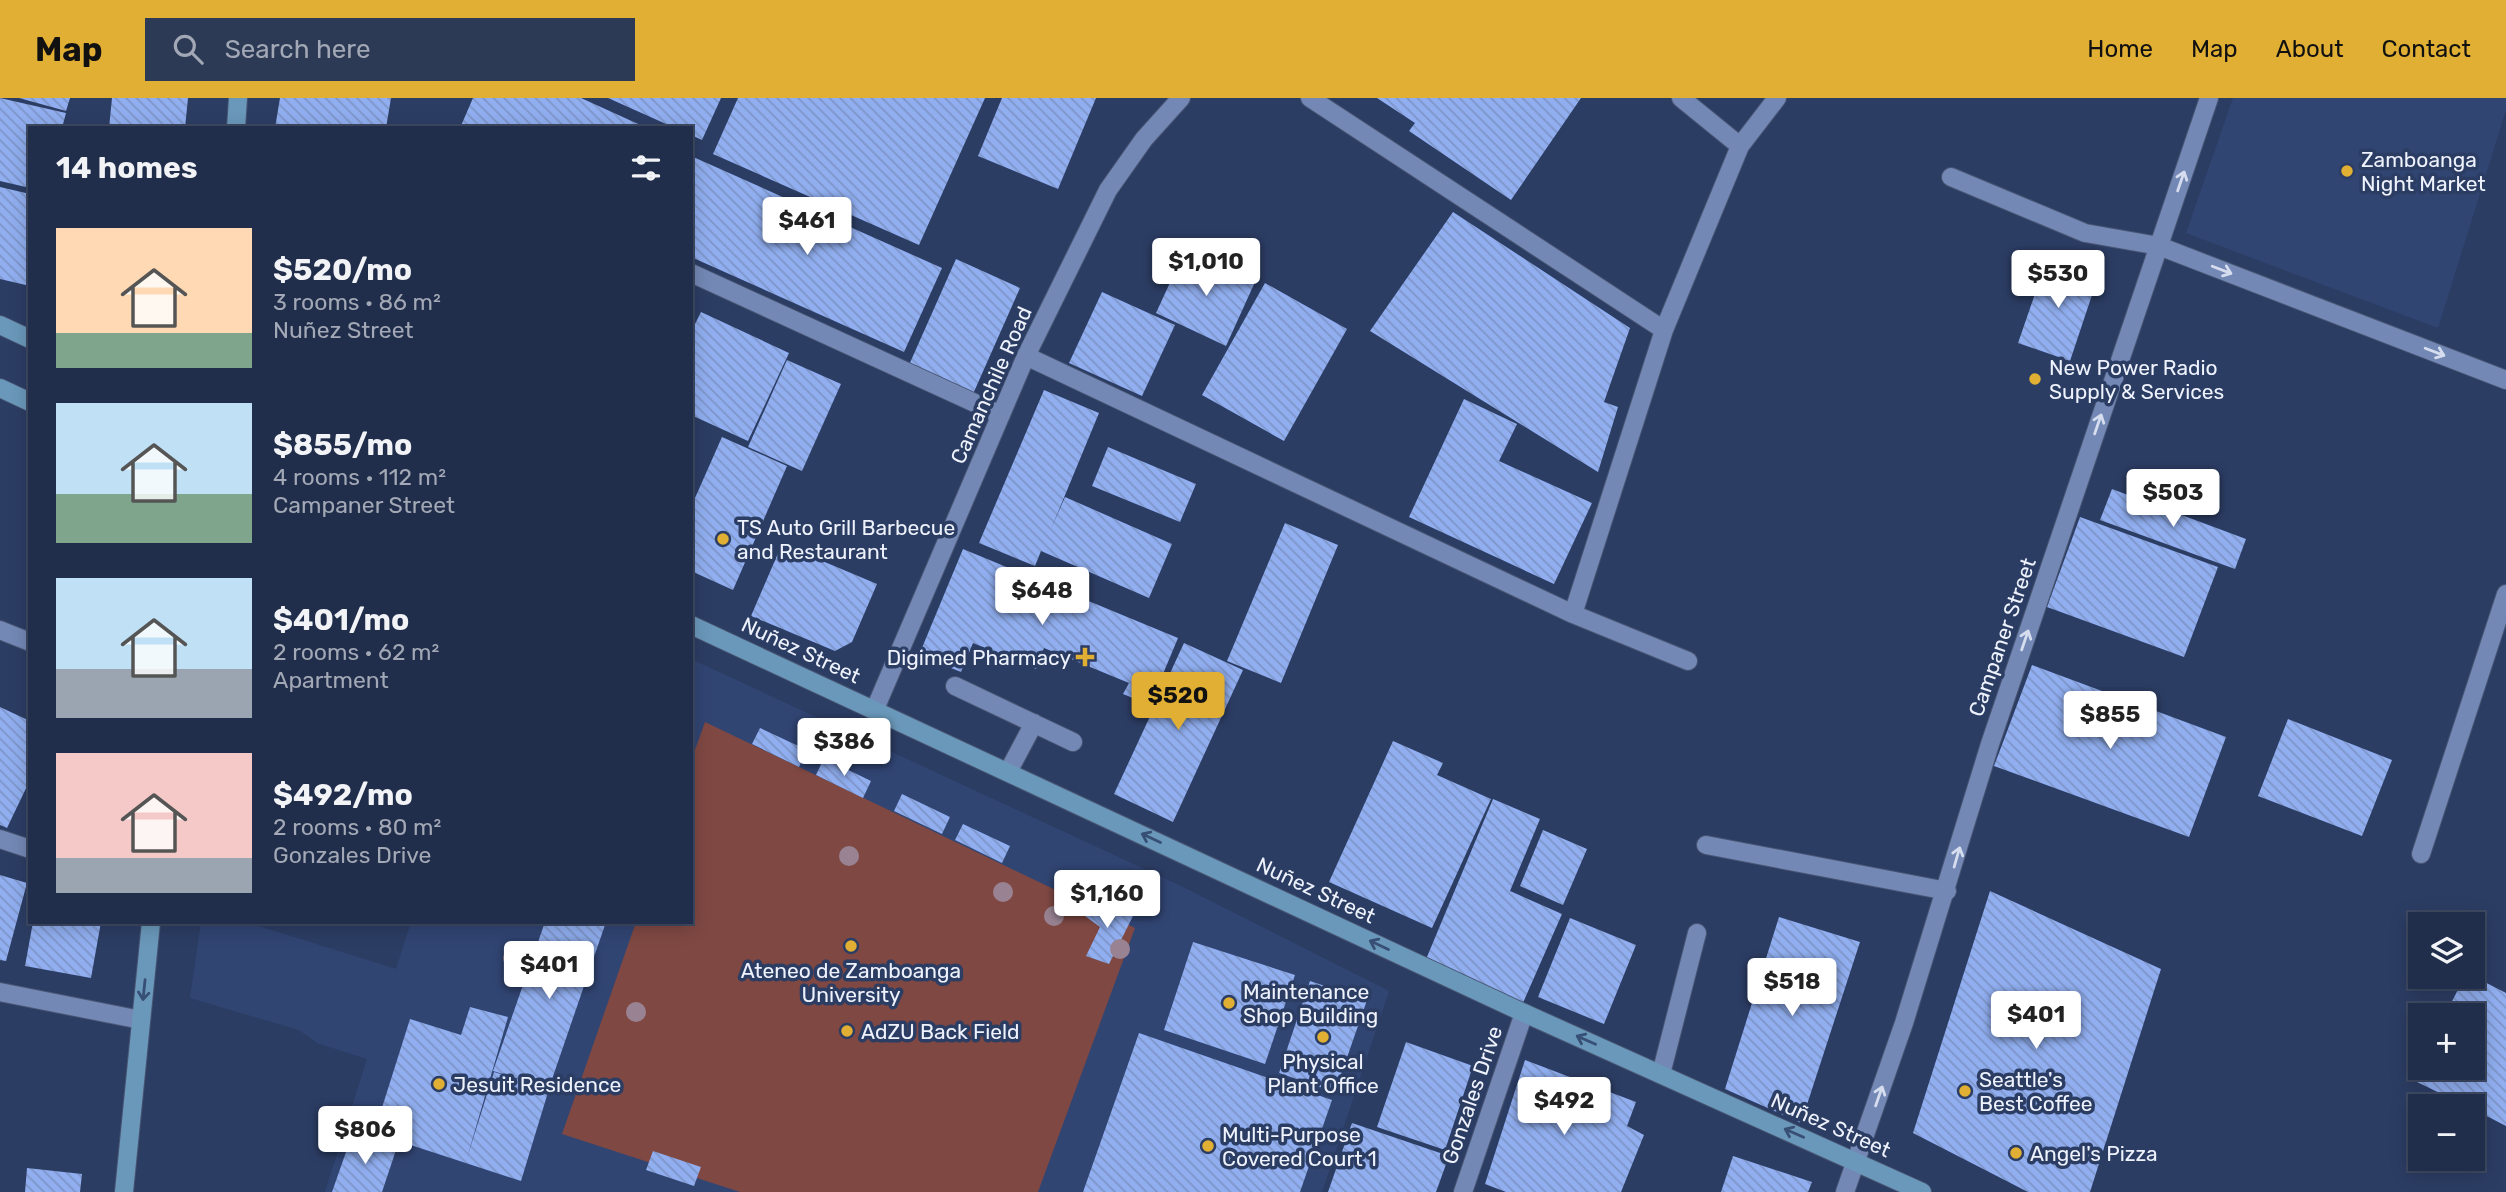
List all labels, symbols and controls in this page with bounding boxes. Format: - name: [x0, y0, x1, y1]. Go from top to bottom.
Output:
- search box: [145, 18, 635, 81]
- text: Map: [35, 30, 103, 69]
- icon: search: [169, 30, 207, 68]
- text: Search here: [225, 34, 370, 65]
- text: Home: [2087, 35, 2153, 63]
- text: Map: [2191, 35, 2238, 63]
- text: About: [2276, 35, 2344, 63]
- text: Contact: [2382, 35, 2471, 63]
- place label: Zamboanga Night Market: [2361, 147, 2486, 196]
- icon: filters: [627, 149, 665, 187]
- text: 14 homes: [56, 150, 198, 186]
- marker: Zamboanga Night Market: [2339, 163, 2355, 179]
- one-way arrow: [2175, 171, 2188, 193]
- pin: $461: [766, 198, 848, 257]
- text: $461: [779, 206, 836, 234]
- pin: $1,010: [1149, 238, 1263, 298]
- text: $1,010: [1168, 247, 1244, 275]
- pin: $530: [2017, 250, 2099, 310]
- text: $520/mo: [273, 252, 412, 288]
- icon: home: [112, 256, 196, 340]
- text: $530: [2027, 259, 2089, 287]
- one-way arrow: [2211, 265, 2233, 278]
- text: 3 rooms · 86 m²: [273, 288, 441, 316]
- street label: Camanchile Road: [945, 302, 1037, 468]
- text: Nuñez Street: [273, 316, 413, 344]
- one-way arrow: [2423, 347, 2445, 359]
- place label: New Power Radio Supply & Services: [2049, 355, 2224, 404]
- marker: New Power Radio Supply & Services: [2027, 371, 2043, 387]
- one-way arrow: [2093, 414, 2105, 436]
- text: $855/mo: [273, 427, 412, 463]
- icon: home: [112, 431, 196, 515]
- text: 4 rooms · 112 m²: [273, 463, 446, 491]
- pin: $503: [2132, 470, 2214, 529]
- text: $503: [2142, 478, 2204, 506]
- text: Campaner Street: [273, 491, 455, 519]
- place label: TS Auto Grill Barbecue and Restaurant: [737, 515, 955, 564]
- marker: TS Auto Grill Barbecue and Restaurant: [715, 531, 731, 547]
- street label: Campaner Street: [1963, 554, 2041, 720]
- pin: $648: [1001, 568, 1083, 627]
- text: $648: [1011, 576, 1073, 604]
- text: $401/mo: [273, 602, 409, 638]
- icon: home: [112, 606, 196, 690]
- street label: Nuñez Street: [738, 612, 864, 688]
- one-way arrow: [2019, 629, 2032, 651]
- text: 2 rooms · 62 m²: [273, 638, 439, 666]
- place label: Digimed Pharmacy: [887, 645, 1071, 670]
- marker: Digimed Pharmacy: [1077, 649, 1093, 665]
- text: Apartment: [273, 666, 389, 694]
- pin: $520: [1137, 672, 1219, 732]
- text: $520: [1148, 681, 1208, 709]
- pin: $855: [2069, 692, 2151, 751]
- text: $855: [2080, 700, 2140, 728]
- pin: $386: [803, 718, 885, 778]
- text: $386: [813, 727, 875, 755]
- text: $492/mo: [273, 777, 413, 813]
- icon: home: [112, 781, 196, 865]
- text: 2 rooms · 80 m²: [273, 813, 441, 841]
- one-way arrow: [1141, 831, 1162, 844]
- text: Gonzales Drive: [273, 841, 431, 869]
- one-way arrow: [1951, 846, 1964, 868]
- street label: Nuñez Street: [1253, 852, 1379, 928]
- pin: $1,160: [1050, 870, 1164, 930]
- text: $1,160: [1070, 879, 1144, 907]
- map controls: [2408, 912, 2485, 1171]
- button: layers: [2408, 912, 2485, 989]
- marker: Ateneo de Zamboanga University: [843, 938, 859, 954]
- one-way arrow: [1369, 938, 1390, 951]
- pin: $401: [508, 942, 590, 1001]
- text: $401: [520, 950, 578, 978]
- place label: Ateneo de Zamboanga University: [741, 958, 961, 1007]
- pin: $518: [1751, 958, 1833, 1018]
- text: $518: [1763, 967, 1821, 995]
- one-way arrow: [137, 978, 150, 1001]
- place label: Maintenance Shop Building: [1243, 979, 1378, 1028]
- pin: $401: [1995, 992, 2077, 1051]
- marker: Maintenance Shop Building: [1221, 995, 1237, 1011]
- text: $401: [2007, 1000, 2065, 1028]
- button: +: [2408, 1003, 2485, 1080]
- place label: AdZU Back Field: [861, 1019, 1020, 1044]
- marker: AdZU Back Field: [839, 1023, 855, 1039]
- street label: Gonzales Drive: [1437, 1023, 1507, 1167]
- marker: Physical Plant Office: [1315, 1029, 1331, 1045]
- one-way arrow: [1576, 1033, 1597, 1046]
- place label: Physical Plant Office: [1267, 1049, 1379, 1098]
- place label: Seattle's Best Coffee: [1979, 1067, 2093, 1116]
- place label: Jesuit Residence: [453, 1072, 621, 1097]
- marker: Jesuit Residence: [431, 1076, 447, 1092]
- pin: $492: [1523, 1077, 1605, 1137]
- marker: Seattle's Best Coffee: [1957, 1083, 1973, 1099]
- text: $492: [1534, 1086, 1594, 1114]
- one-way arrow: [1873, 1086, 1886, 1108]
- street label: Nuñez Street: [1767, 1087, 1895, 1163]
- button: −: [2408, 1094, 2485, 1171]
- pin: $806: [324, 1107, 406, 1166]
- text: $806: [334, 1115, 396, 1143]
- place label: Multi-Purpose Covered Court 1: [1222, 1122, 1377, 1171]
- one-way arrow: [1784, 1126, 1805, 1139]
- marker: Multi-Purpose Covered Court 1: [1200, 1138, 1216, 1154]
- place label: Angel's Pizza: [2030, 1141, 2158, 1166]
- marker: Angel's Pizza: [2008, 1145, 2024, 1161]

